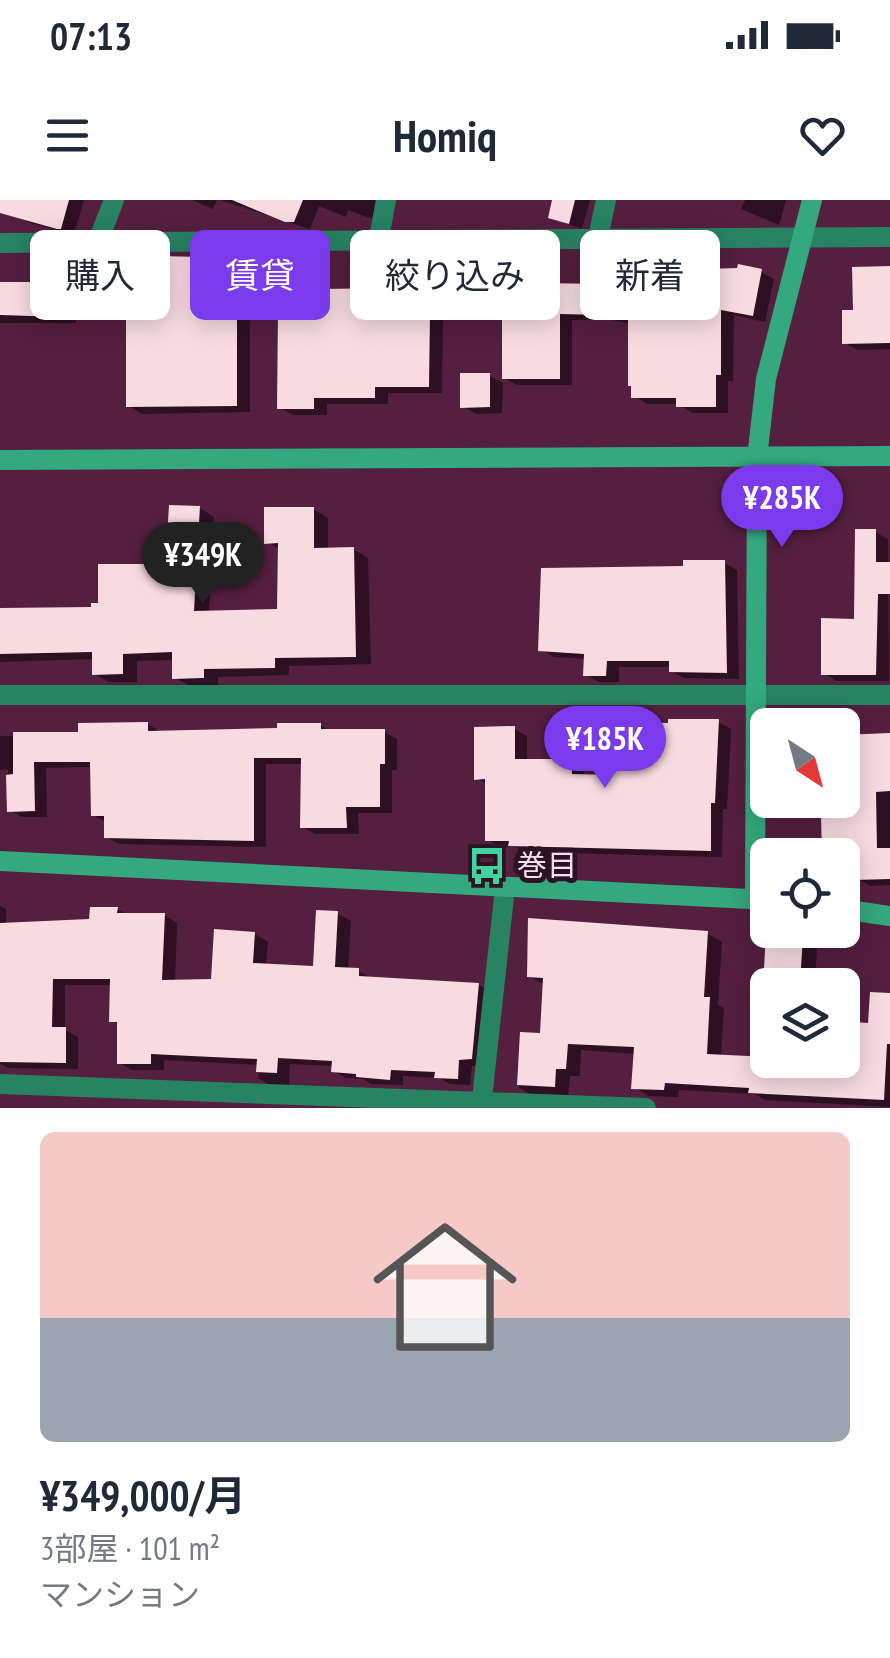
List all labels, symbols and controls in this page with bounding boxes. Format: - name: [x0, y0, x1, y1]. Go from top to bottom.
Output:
- text: 07:13: [50, 11, 132, 60]
- text: Homiq: [393, 106, 497, 164]
- icon: menu: [40, 108, 95, 163]
- icon: heart: [795, 108, 850, 163]
- chip: 購入: [30, 230, 170, 320]
- chip: 賃貸: [190, 230, 330, 320]
- chip: 絞り込み: [350, 230, 560, 320]
- chip: 新着: [580, 230, 720, 320]
- pin: ¥285K: [712, 465, 852, 550]
- text: ¥285K: [743, 476, 821, 518]
- pin: ¥349K: [133, 522, 273, 607]
- text: ¥349K: [164, 533, 242, 575]
- pin: ¥185K: [535, 706, 675, 791]
- north arrow: [750, 708, 860, 818]
- map controls: [750, 708, 860, 1078]
- text: ¥185K: [566, 717, 644, 759]
- button: locate: [750, 838, 860, 948]
- bus stop icon: 巻目: [466, 845, 508, 887]
- place label: 巻目: [517, 845, 577, 884]
- button: layers: [750, 968, 860, 1078]
- icon: home: [355, 1197, 535, 1377]
- text: ¥349,000/月: [40, 1468, 246, 1523]
- text: 3部屋 · 101 m²: [40, 1527, 220, 1569]
- text: マンション: [40, 1573, 200, 1615]

